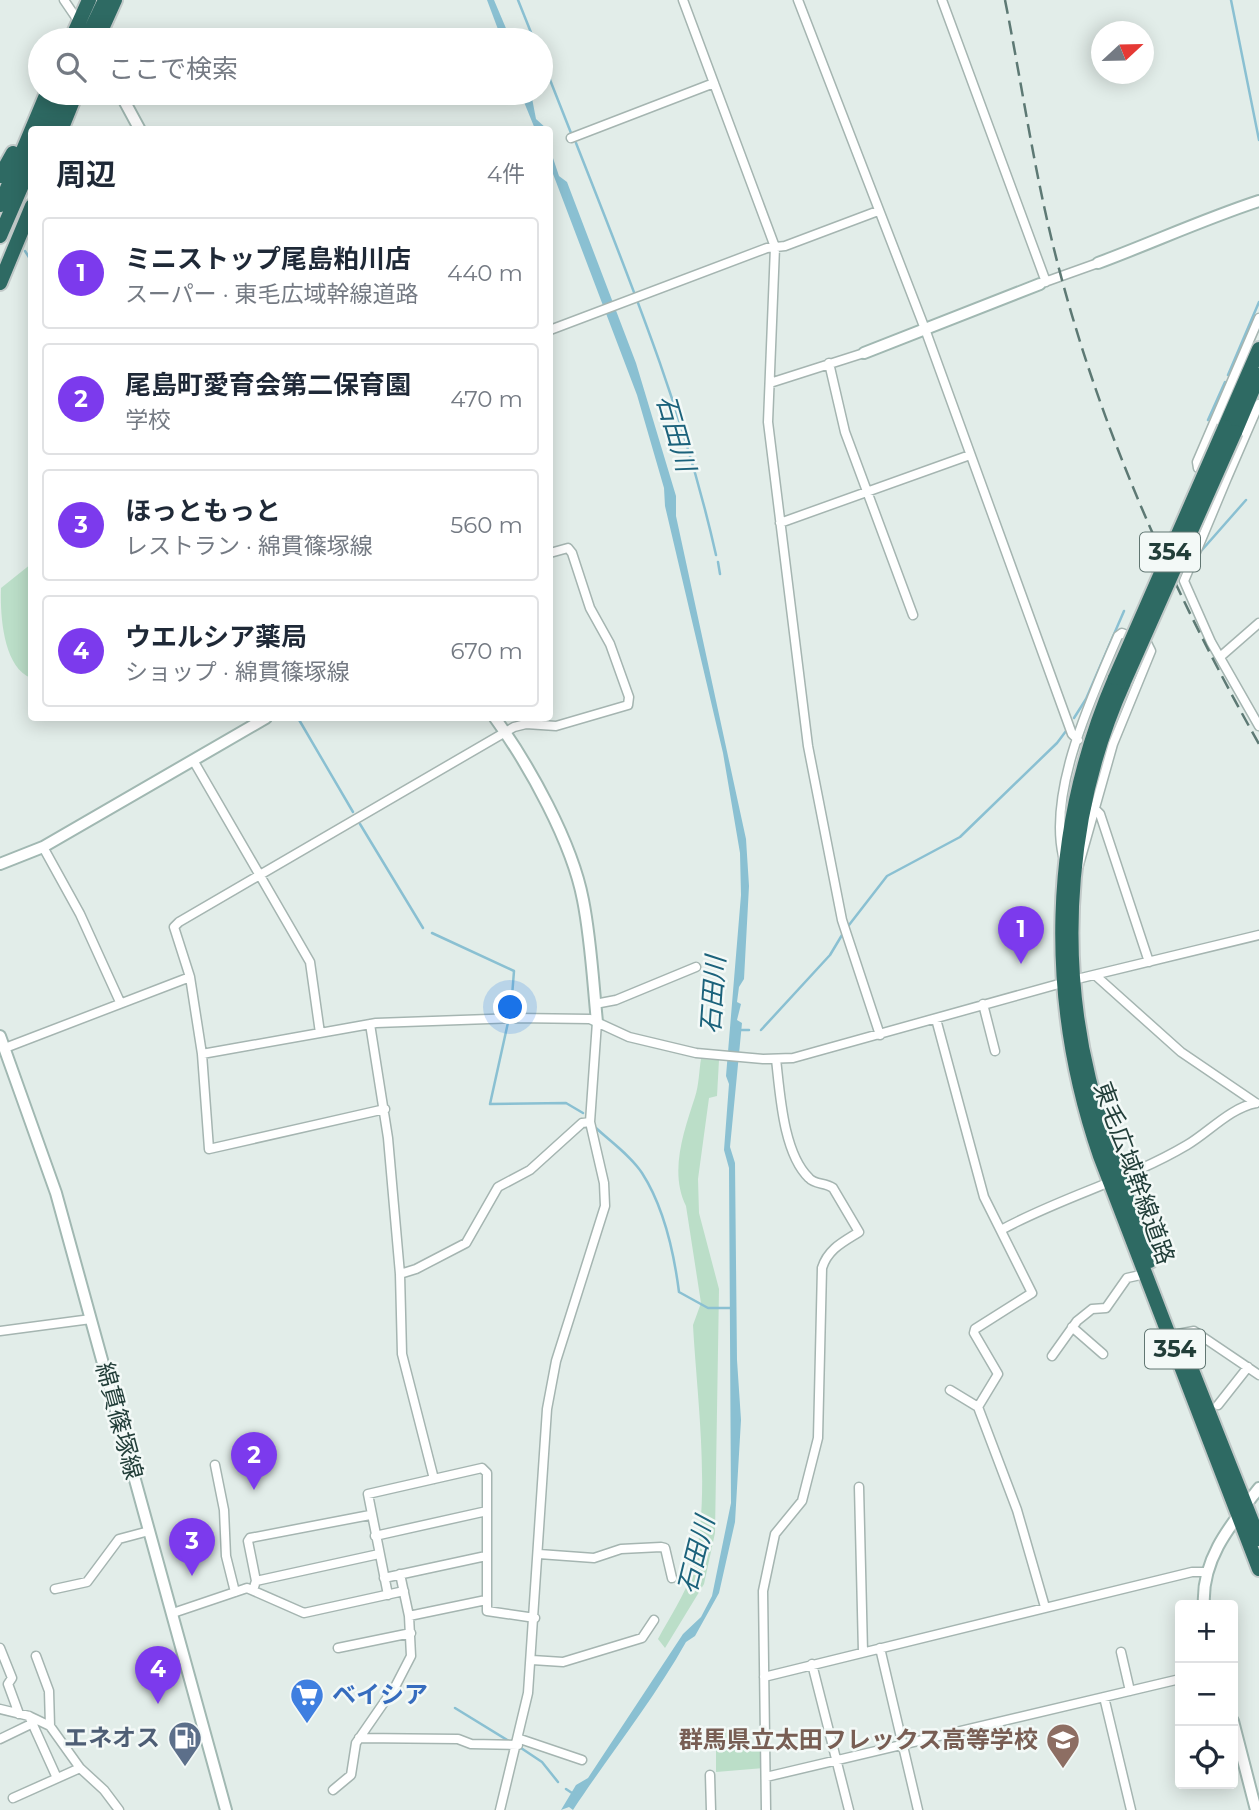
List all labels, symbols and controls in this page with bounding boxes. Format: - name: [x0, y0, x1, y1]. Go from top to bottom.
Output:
- north arrow: [1091, 21, 1154, 84]
- search box: [28, 28, 553, 105]
- icon: search: [52, 48, 90, 86]
- text: ここで検索: [108, 53, 238, 85]
- text: 周辺: [56, 156, 116, 193]
- text: 4件: [487, 160, 525, 188]
- text: ミニストップ尾島粕川店: [125, 243, 411, 275]
- text: 1: [76, 259, 86, 287]
- text: 440 m: [447, 259, 523, 287]
- text: スーパー · 東毛広域幹線道路: [125, 280, 419, 308]
- text: 尾島町愛育会第二保育園: [125, 369, 411, 401]
- text: 2: [74, 385, 88, 413]
- text: 470 m: [450, 385, 523, 413]
- water label: 石田川: [650, 391, 703, 478]
- text: 学校: [125, 406, 171, 434]
- text: ほっともっと: [125, 495, 281, 527]
- text: 3: [74, 511, 88, 539]
- text: 560 m: [450, 511, 523, 539]
- text: レストラン · 綿貫篠塚線: [125, 532, 373, 560]
- road number: 354: [1140, 532, 1200, 572]
- text: ウエルシア薬局: [125, 621, 307, 653]
- text: 4: [73, 637, 89, 665]
- text: 670 m: [450, 637, 523, 665]
- text: ショップ · 綿貫篠塚線: [125, 658, 350, 686]
- pin: 1: [998, 906, 1044, 964]
- water label: 石田川: [694, 952, 732, 1035]
- your location: [493, 990, 527, 1024]
- street label: 東毛広域幹線道路: [1088, 1078, 1181, 1268]
- road number: 354: [1145, 1330, 1205, 1368]
- street label: 綿貫篠塚線: [90, 1359, 149, 1483]
- pin: 2: [231, 1432, 277, 1490]
- water label: 石田川: [671, 1510, 722, 1597]
- pin: 3: [169, 1518, 215, 1576]
- map controls: [1175, 1600, 1238, 1789]
- button: +: [1175, 1600, 1238, 1663]
- pin: 4: [135, 1646, 181, 1704]
- button: −: [1175, 1663, 1238, 1726]
- supermarket icon: ベイシア: [288, 1676, 326, 1725]
- place label: ベイシア: [332, 1680, 428, 1709]
- fuel station icon: エネオス: [166, 1719, 204, 1768]
- school or university icon: 群馬県立太田フレックス高等学校: [1044, 1721, 1082, 1770]
- place label: エネオス: [64, 1723, 160, 1752]
- place label: 群馬県立太田フレックス高等学校: [679, 1725, 1038, 1754]
- button: locate: [1175, 1726, 1238, 1789]

